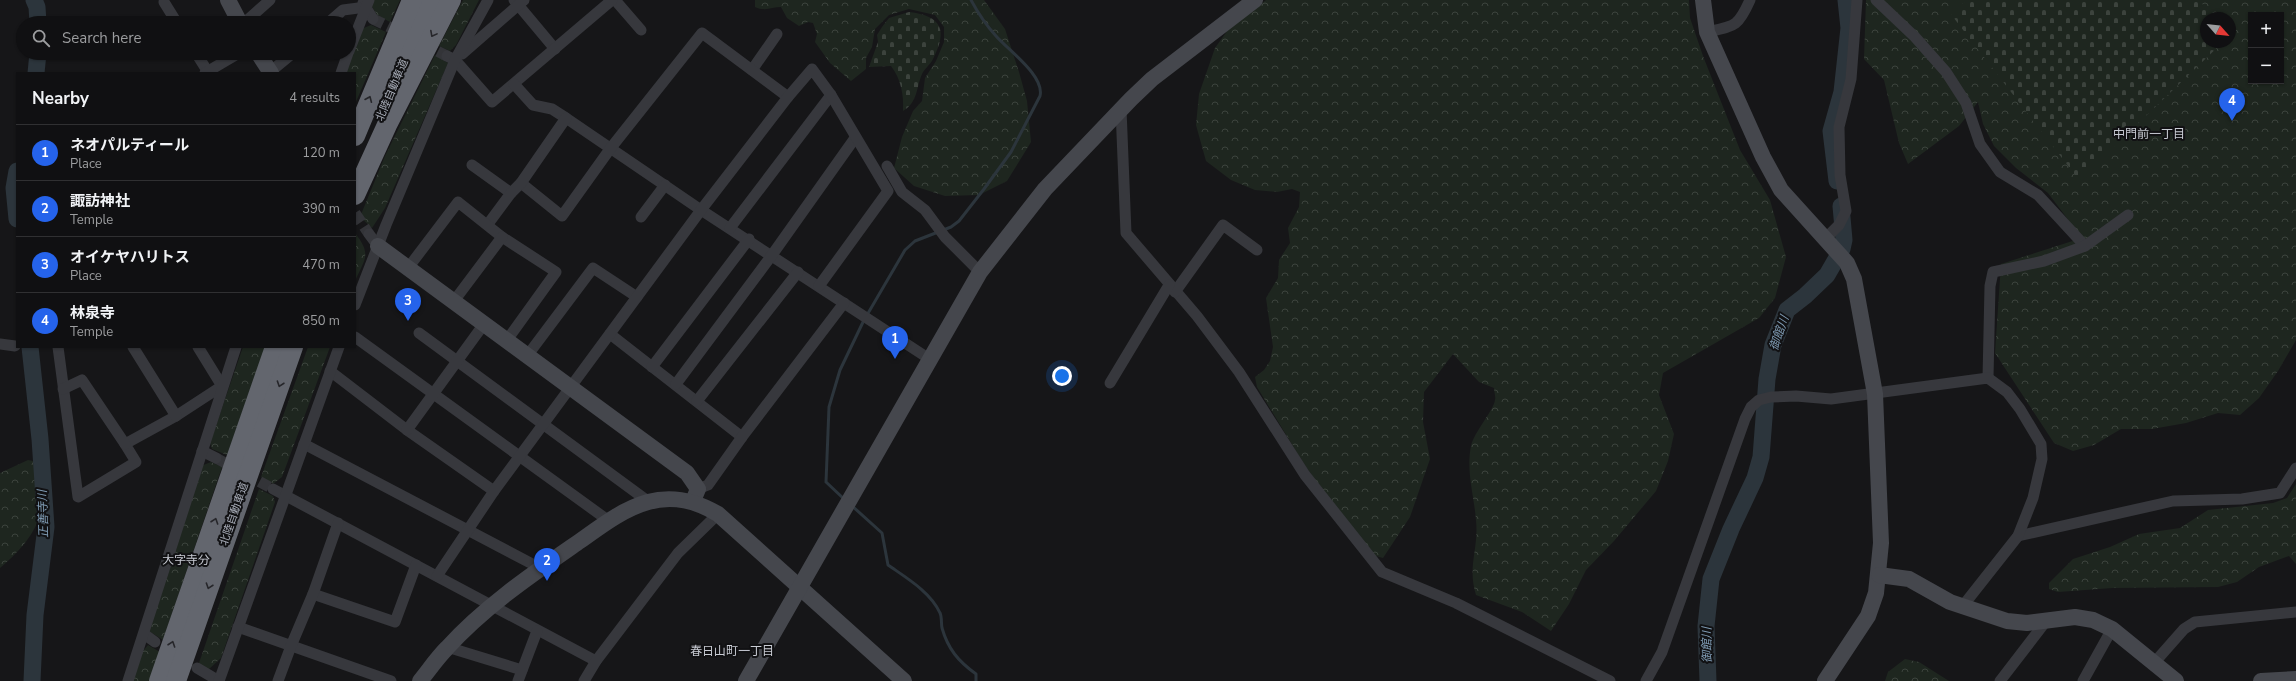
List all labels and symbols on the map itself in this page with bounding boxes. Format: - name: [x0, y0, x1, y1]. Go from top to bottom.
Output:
- north arrow: [2200, 12, 2236, 48]
- one-way arrow: [430, 30, 438, 38]
- street label: 北陸自動車道: [372, 57, 412, 123]
- pin: 4: [2219, 88, 2245, 121]
- one-way arrow: [365, 96, 373, 103]
- district label: 中門前一丁目: [2113, 126, 2185, 142]
- pin: 3: [395, 288, 421, 321]
- water label: 御館川: [1766, 311, 1793, 353]
- pin: 1: [882, 326, 908, 359]
- your location: [1052, 366, 1072, 386]
- one-way arrow: [276, 380, 285, 387]
- street label: 北陸自動車道: [216, 480, 252, 548]
- water label: 正善寺川: [34, 488, 52, 538]
- one-way arrow: [210, 518, 218, 525]
- pin: 2: [534, 548, 560, 581]
- district label: 大字寺分: [162, 552, 210, 568]
- one-way arrow: [205, 582, 214, 589]
- water label: 御館川: [1699, 625, 1715, 663]
- one-way arrow: [167, 641, 176, 648]
- district label: 春日山町一丁目: [690, 643, 774, 659]

